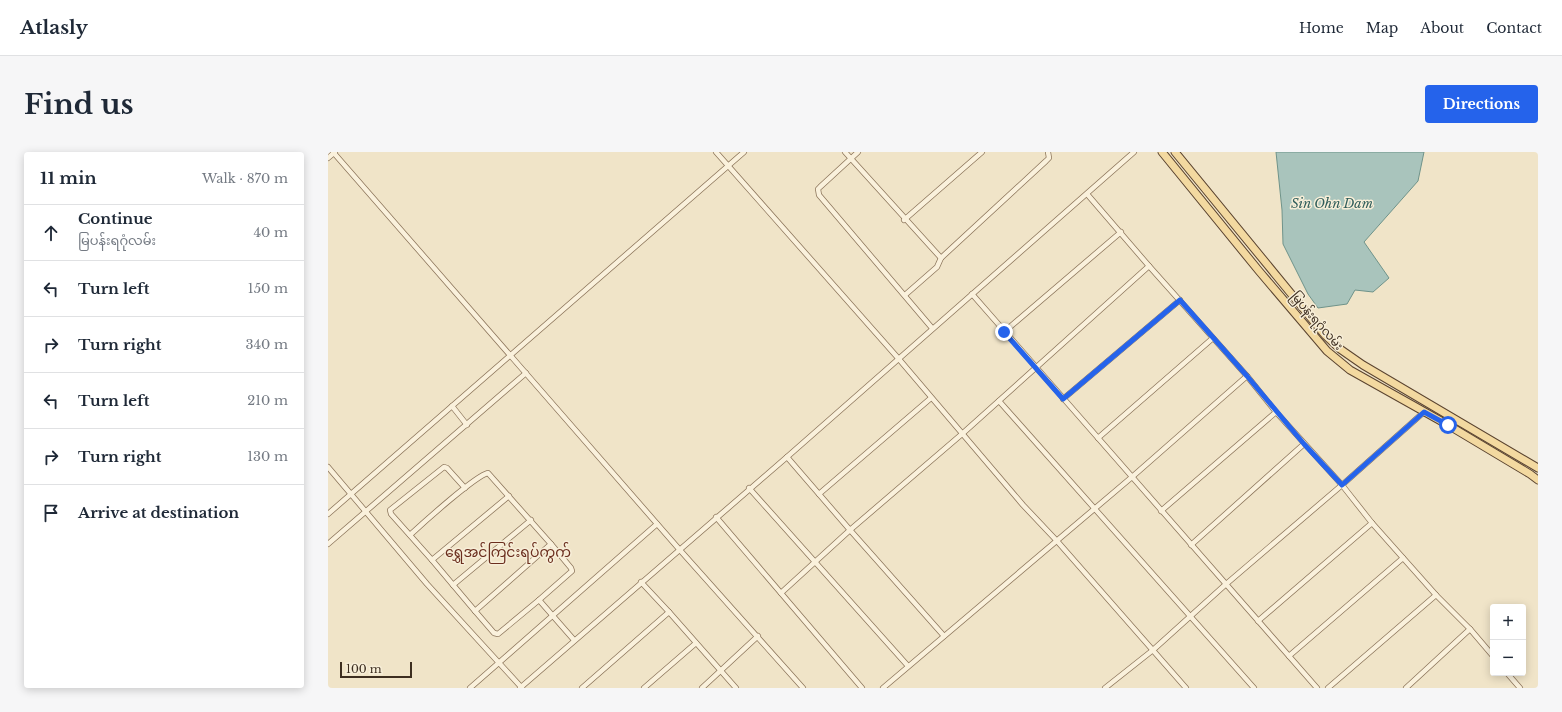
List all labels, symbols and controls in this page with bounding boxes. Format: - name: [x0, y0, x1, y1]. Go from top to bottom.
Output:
- text: Atlasly: [20, 16, 88, 39]
- text: Home: [1299, 19, 1344, 37]
- text: Map: [1366, 19, 1398, 37]
- text: About: [1420, 19, 1464, 37]
- text: Contact: [1486, 19, 1542, 37]
- button: Directions: [1425, 85, 1538, 123]
- text: Find us: [24, 87, 134, 122]
- text: 11 min: [40, 168, 97, 189]
- text: Walk · 870 m: [202, 170, 288, 187]
- water label: Sin Ohn Dam: [1291, 195, 1373, 212]
- text: Continue: [78, 209, 153, 228]
- icon: ahead: [40, 222, 62, 244]
- text: 40 m: [253, 224, 288, 241]
- text: မြပန်းရဂုံလမ်း: [78, 232, 156, 249]
- icon: left: [40, 278, 62, 300]
- text: Turn left: [78, 279, 149, 298]
- text: 150 m: [248, 280, 288, 297]
- street label: မြပန်းရဂုံလမ်း: [1286, 288, 1347, 355]
- route end: [995, 323, 1013, 341]
- icon: right: [40, 334, 62, 356]
- text: Turn right: [78, 335, 161, 354]
- text: 340 m: [245, 336, 288, 353]
- icon: left: [40, 390, 62, 412]
- text: Turn left: [78, 391, 149, 410]
- text: 210 m: [247, 392, 288, 409]
- route start: [1439, 416, 1457, 434]
- icon: right: [40, 446, 62, 468]
- text: Turn right: [78, 447, 161, 466]
- text: 130 m: [247, 448, 288, 465]
- icon: arrive: [40, 502, 62, 524]
- text: Arrive at destination: [78, 503, 239, 522]
- district label: ရွှေအင်ကြင်းရပ်ကွက်: [445, 542, 571, 564]
- map controls: [1490, 604, 1526, 676]
- button: +: [1490, 604, 1526, 640]
- button: −: [1490, 640, 1526, 676]
- scale bar: [340, 660, 412, 679]
- text: 100 m: [346, 662, 382, 676]

